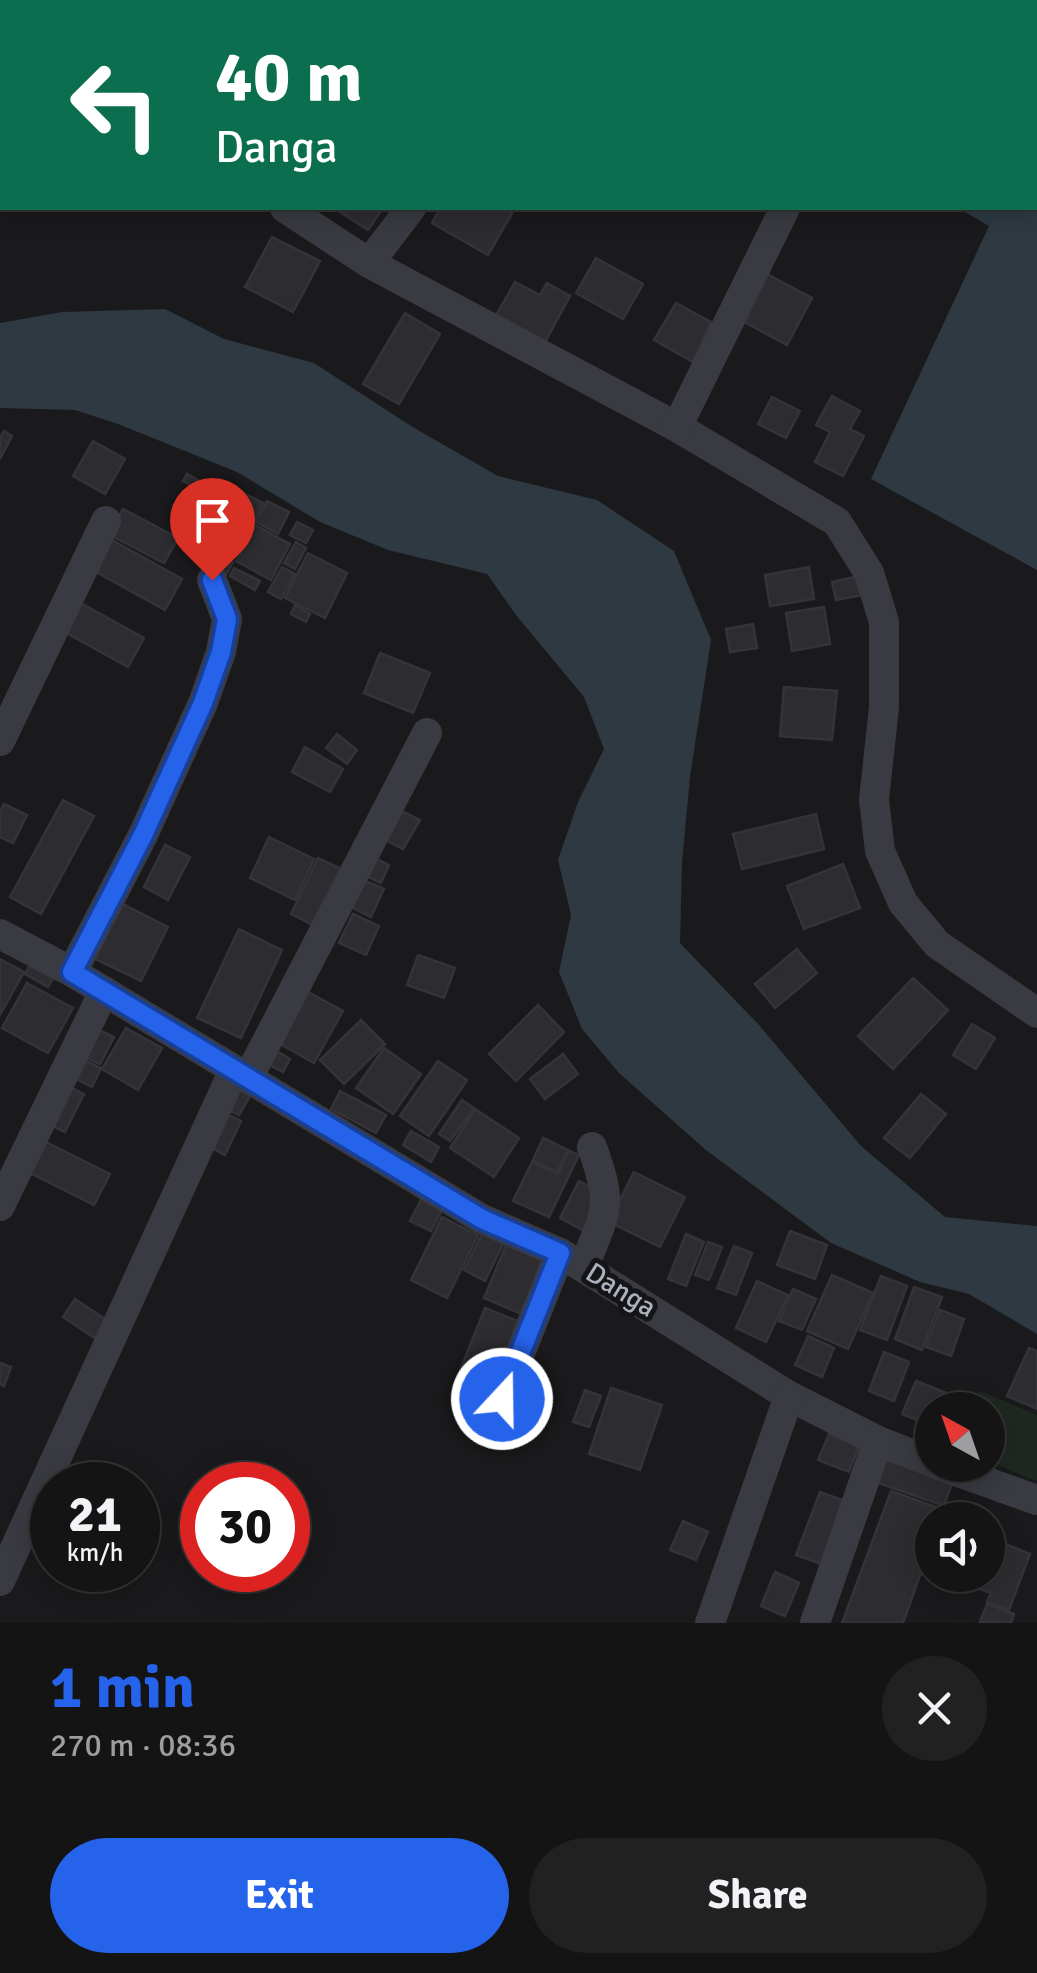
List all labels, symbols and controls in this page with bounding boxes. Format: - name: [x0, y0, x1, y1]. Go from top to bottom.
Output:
- text: 40 m: [215, 34, 363, 120]
- icon: left: [50, 40, 180, 170]
- text: Danga: [215, 120, 338, 175]
- pin: [170, 478, 255, 581]
- icon: arrive: [185, 493, 240, 548]
- street label: Danga: [580, 1255, 662, 1325]
- position arrow: [450, 1347, 554, 1451]
- north arrow: [915, 1392, 1005, 1482]
- map controls: [915, 1392, 1005, 1592]
- speed limit sign: 30: [180, 1462, 310, 1592]
- text: 21: [68, 1484, 122, 1546]
- button: sound: [915, 1502, 1005, 1592]
- text: km/h: [67, 1537, 123, 1568]
- text: 1 min: [50, 1651, 195, 1725]
- button: close: [882, 1656, 987, 1761]
- text: 270 m · 08:36: [50, 1726, 236, 1765]
- button: Exit: [50, 1838, 509, 1953]
- button: Share: [529, 1838, 987, 1953]

